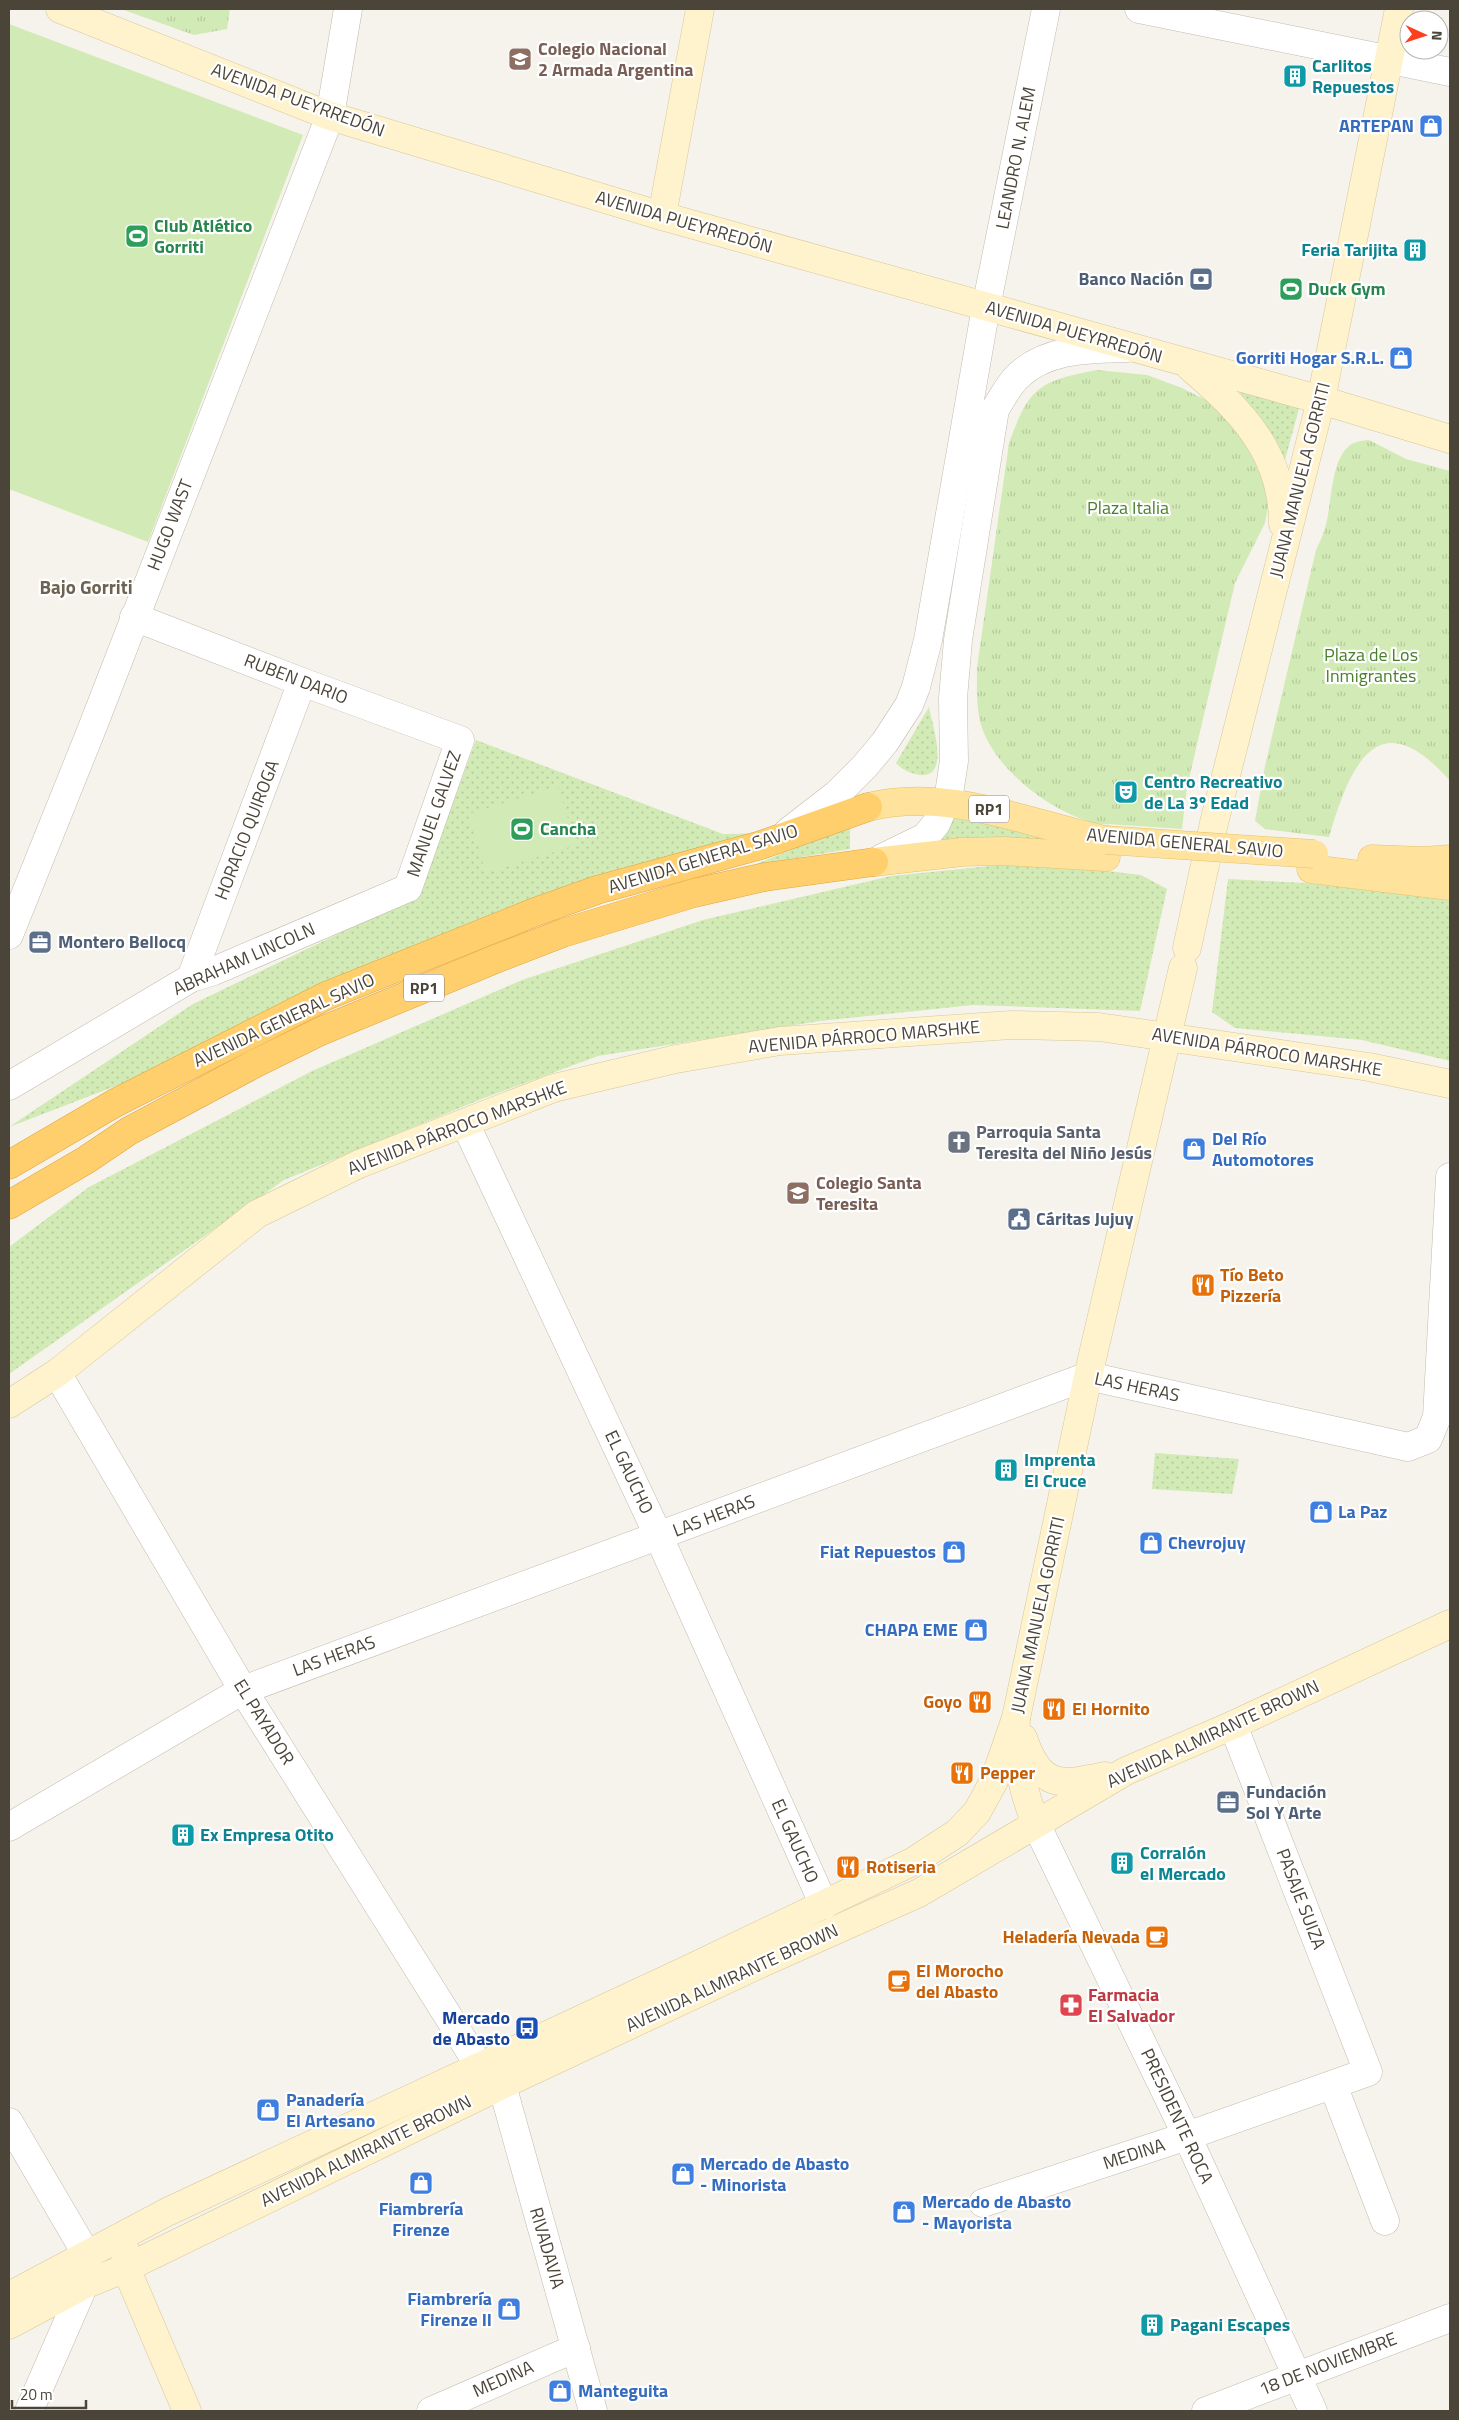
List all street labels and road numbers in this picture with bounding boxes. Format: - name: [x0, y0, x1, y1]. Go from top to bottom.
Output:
- street label: AVENIDA PUEYRREDÓN: [208, 56, 389, 144]
- street label: LEANDRO N. ALEM: [988, 84, 1043, 231]
- street label: AVENIDA PUEYRREDÓN: [592, 183, 776, 260]
- street label: AVENIDA PUEYRREDÓN: [982, 293, 1166, 370]
- street label: JUANA MANUELA GORRITI: [1262, 379, 1337, 580]
- street label: HUGO WAST: [140, 475, 200, 574]
- street label: RUBEN DARIO: [240, 646, 352, 711]
- street label: MANUEL GALVEZ: [399, 747, 468, 880]
- street label: HORACIO QUIROGA: [207, 756, 286, 904]
- road number: RP1: [969, 796, 1009, 822]
- street label: AVENIDA GENERAL SAVIO: [605, 817, 801, 900]
- street label: AVENIDA GENERAL SAVIO: [1086, 820, 1285, 865]
- street label: ABRAHAM LINCOLN: [168, 915, 319, 1002]
- street label: AVENIDA GENERAL SAVIO: [189, 966, 379, 1073]
- road number: RP1: [404, 974, 444, 1001]
- street label: AVENIDA PÁRROCO MARSHKE: [747, 1013, 981, 1060]
- street label: AVENIDA PÁRROCO MARSHKE: [1150, 1020, 1384, 1083]
- street label: AVENIDA PÁRROCO MARSHKE: [343, 1073, 570, 1182]
- street label: LAS HERAS: [1092, 1364, 1182, 1409]
- street label: EL GAUCHO: [598, 1425, 661, 1518]
- street label: LAS HERAS: [669, 1487, 759, 1544]
- street label: JUANA MANUELA GORRITI: [1003, 1514, 1072, 1716]
- street label: LAS HERAS: [289, 1628, 379, 1683]
- street label: AVENIDA ALMIRANTE BROWN: [1102, 1672, 1323, 1795]
- street label: EL PAYADOR: [227, 1674, 301, 1770]
- street label: EL GAUCHO: [765, 1794, 826, 1887]
- street label: PASAJE SUIZA: [1270, 1844, 1333, 1953]
- street label: AVENIDA ALMIRANTE BROWN: [621, 1916, 842, 2039]
- street label: PRESIDENTE ROCA: [1134, 2044, 1221, 2188]
- street label: AVENIDA ALMIRANTE BROWN: [256, 2088, 476, 2213]
- street label: MEDINA: [1099, 2131, 1169, 2176]
- street label: RIVADAVIA: [523, 2204, 572, 2292]
- street label: 18 DE NOVIEMBRE: [1255, 2325, 1401, 2402]
- street label: MEDINA: [468, 2353, 538, 2404]

